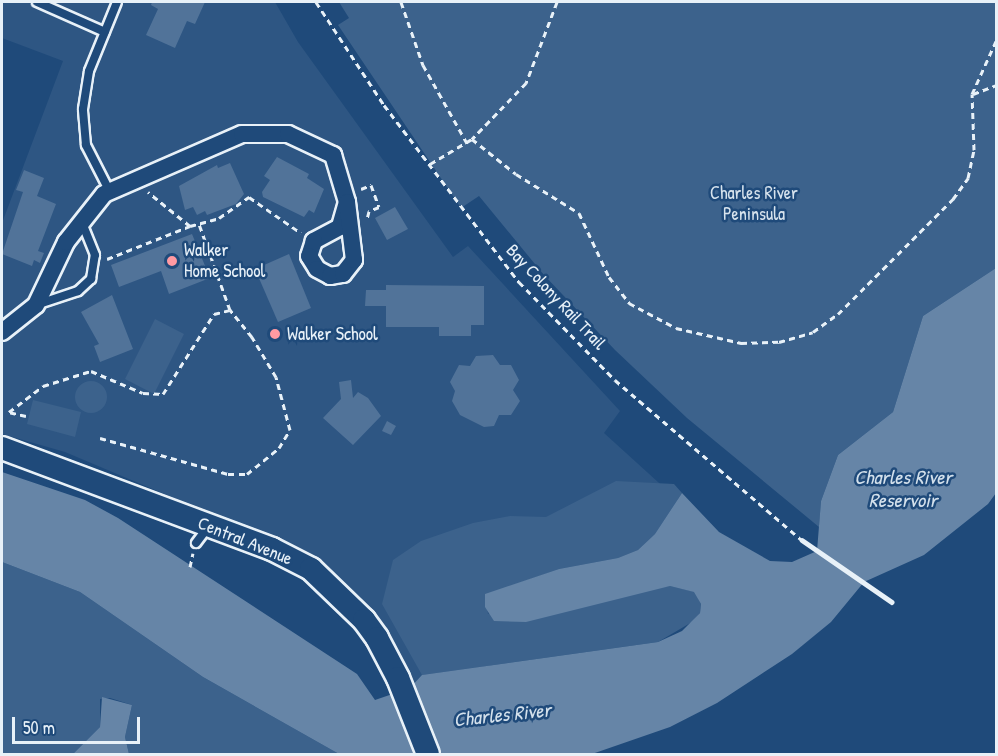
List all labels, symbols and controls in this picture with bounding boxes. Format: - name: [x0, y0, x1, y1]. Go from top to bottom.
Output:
- park label: Charles River Peninsula: [710, 183, 798, 226]
- place label: Walker Home School: [184, 240, 265, 282]
- street label: Bay Colony Rail Trail: [502, 240, 610, 354]
- marker: Walker Home School: [165, 254, 179, 268]
- place label: Walker School: [287, 323, 378, 345]
- marker: Walker School: [268, 327, 282, 341]
- water label: Charles River Reservoir: [854, 464, 952, 511]
- street label: Central Avenue: [195, 512, 295, 570]
- water label: Charles River: [452, 697, 552, 731]
- scale bar: [15, 705, 142, 743]
- text: 50 m: [23, 715, 55, 740]

